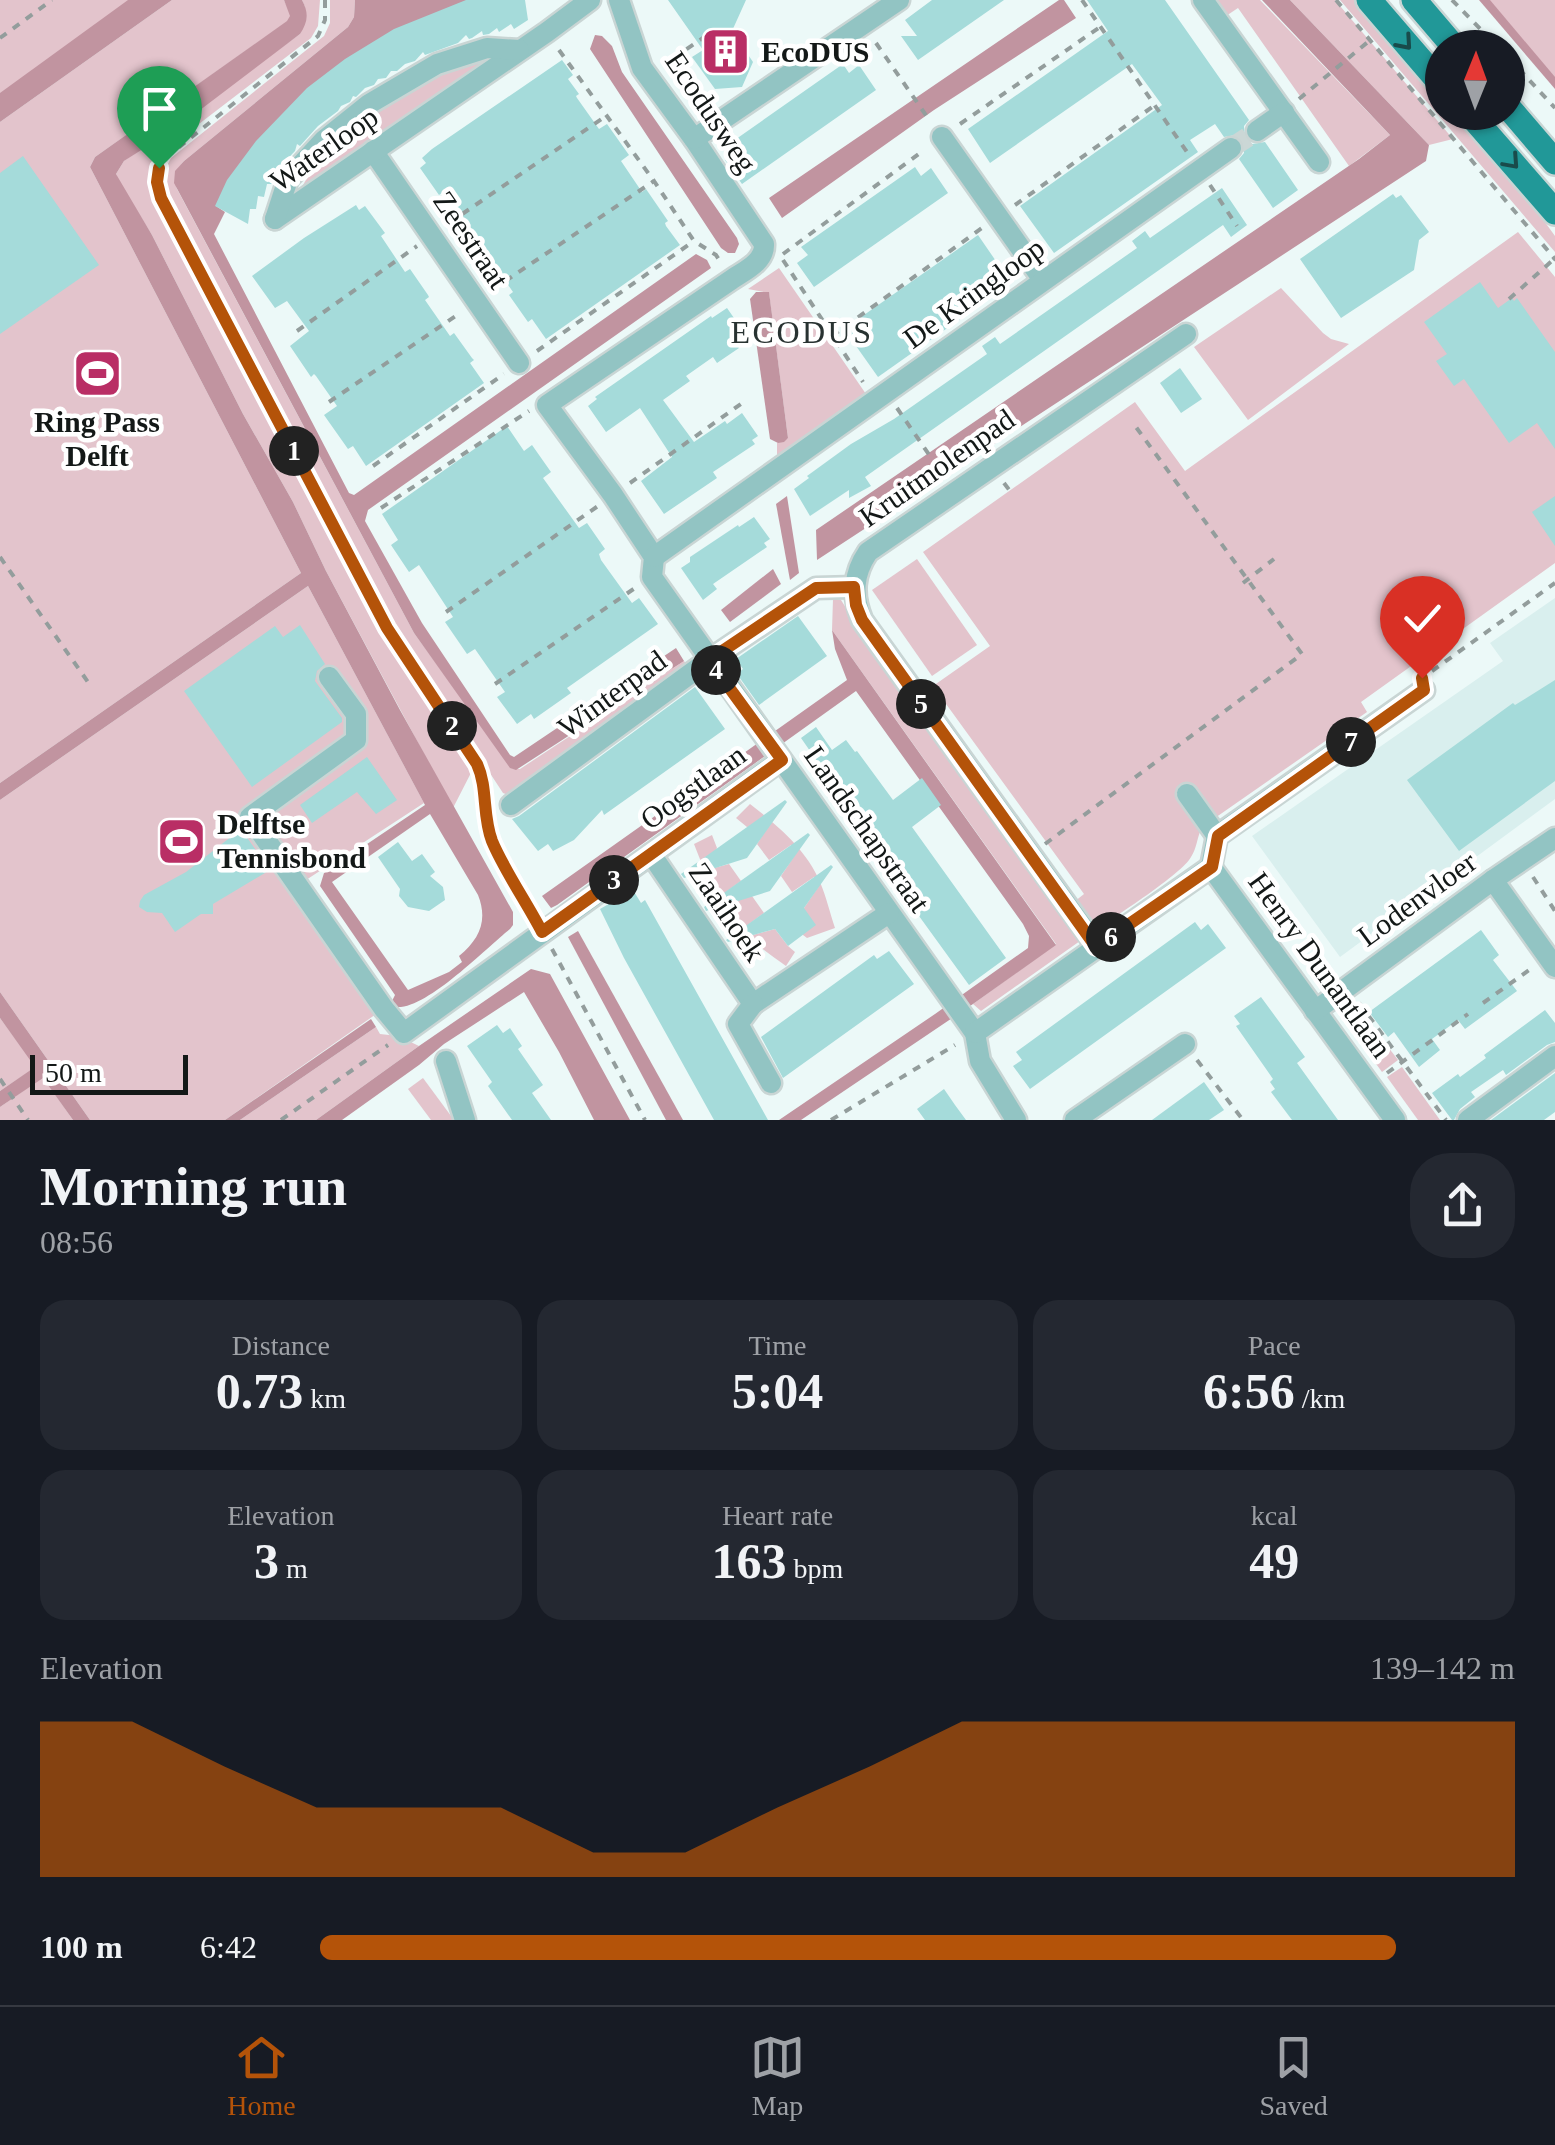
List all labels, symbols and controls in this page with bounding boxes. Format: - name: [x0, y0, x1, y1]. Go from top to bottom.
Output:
- building icon: EcoDUS: [700, 26, 752, 78]
- north arrow: [1425, 30, 1525, 130]
- map controls: [1425, 30, 1525, 130]
- one-way arrow: [1394, 31, 1412, 49]
- place label: EcoDUS: [761, 35, 869, 68]
- street label: Ecodusweg: [659, 45, 764, 178]
- pin: [117, 66, 202, 169]
- icon: arrive: [132, 81, 187, 136]
- street label: Waterloop: [263, 99, 384, 198]
- one-way arrow: [1500, 150, 1518, 169]
- street label: Zeestraat: [427, 185, 516, 295]
- street label: De Kringloop: [897, 231, 1050, 355]
- district label: ECODUS: [730, 314, 874, 350]
- sports icon: Ring Pass Delft: [71, 347, 123, 399]
- street label: Kruitmolenpad: [853, 402, 1021, 533]
- place label: Ring Pass Delft: [34, 405, 160, 472]
- pin: 1: [269, 426, 319, 476]
- text: 1: [287, 435, 301, 466]
- pin: [1380, 576, 1465, 679]
- icon: check: [1395, 591, 1450, 646]
- street label: Winterpad: [551, 643, 672, 744]
- pin: 4: [691, 645, 741, 695]
- text: 4: [709, 654, 723, 685]
- pin: 5: [896, 679, 946, 729]
- text: 5: [914, 688, 928, 719]
- pin: 2: [427, 701, 477, 751]
- text: 2: [445, 710, 459, 741]
- pin: 7: [1326, 717, 1376, 767]
- text: 7: [1344, 726, 1358, 757]
- street label: Oogstlaan: [634, 737, 752, 836]
- street label: Landschapstraat: [798, 739, 937, 919]
- place label: Delftse Tennisbond: [217, 807, 366, 874]
- sports icon: Delftse Tennisbond: [156, 815, 208, 867]
- street label: Lodenvloer: [1351, 845, 1482, 953]
- pin: 3: [589, 855, 639, 905]
- street label: Zaaihoek: [683, 856, 772, 967]
- text: 3: [607, 864, 621, 895]
- street label: Henry Dunantlaan: [1242, 866, 1399, 1064]
- pin: 6: [1086, 912, 1136, 962]
- text: 6: [1104, 921, 1118, 952]
- scale bar: [30, 1050, 188, 1094]
- text: 50 m: [45, 1057, 102, 1088]
- button: share: [1410, 1153, 1515, 1258]
- text: Morning run: [40, 1156, 347, 1217]
- text: 08:56: [40, 1224, 113, 1260]
- text: Distance: [232, 1330, 330, 1361]
- text: Time: [748, 1330, 807, 1361]
- text: Pace: [1248, 1330, 1301, 1361]
- text: 0.73: [216, 1363, 303, 1419]
- text: 5:04: [732, 1363, 823, 1419]
- text: 6:56: [1203, 1363, 1295, 1419]
- text: km: [303, 1383, 346, 1414]
- text: /km: [1295, 1383, 1345, 1414]
- text: Elevation: [227, 1500, 334, 1531]
- text: Heart rate: [722, 1500, 833, 1531]
- text: kcal: [1251, 1500, 1297, 1531]
- text: 3: [254, 1533, 279, 1589]
- text: 163: [712, 1533, 787, 1589]
- text: 49: [1249, 1533, 1299, 1589]
- text: m: [279, 1553, 308, 1584]
- text: bpm: [787, 1553, 843, 1584]
- text: Elevation: [40, 1650, 163, 1686]
- text: 139–142 m: [1370, 1650, 1515, 1686]
- text: 100 m: [40, 1929, 123, 1965]
- text: 6:42: [200, 1929, 257, 1965]
- tab: Home: [227, 2030, 296, 2122]
- tab: Map: [750, 2030, 805, 2122]
- tab: Saved: [1259, 2030, 1328, 2122]

